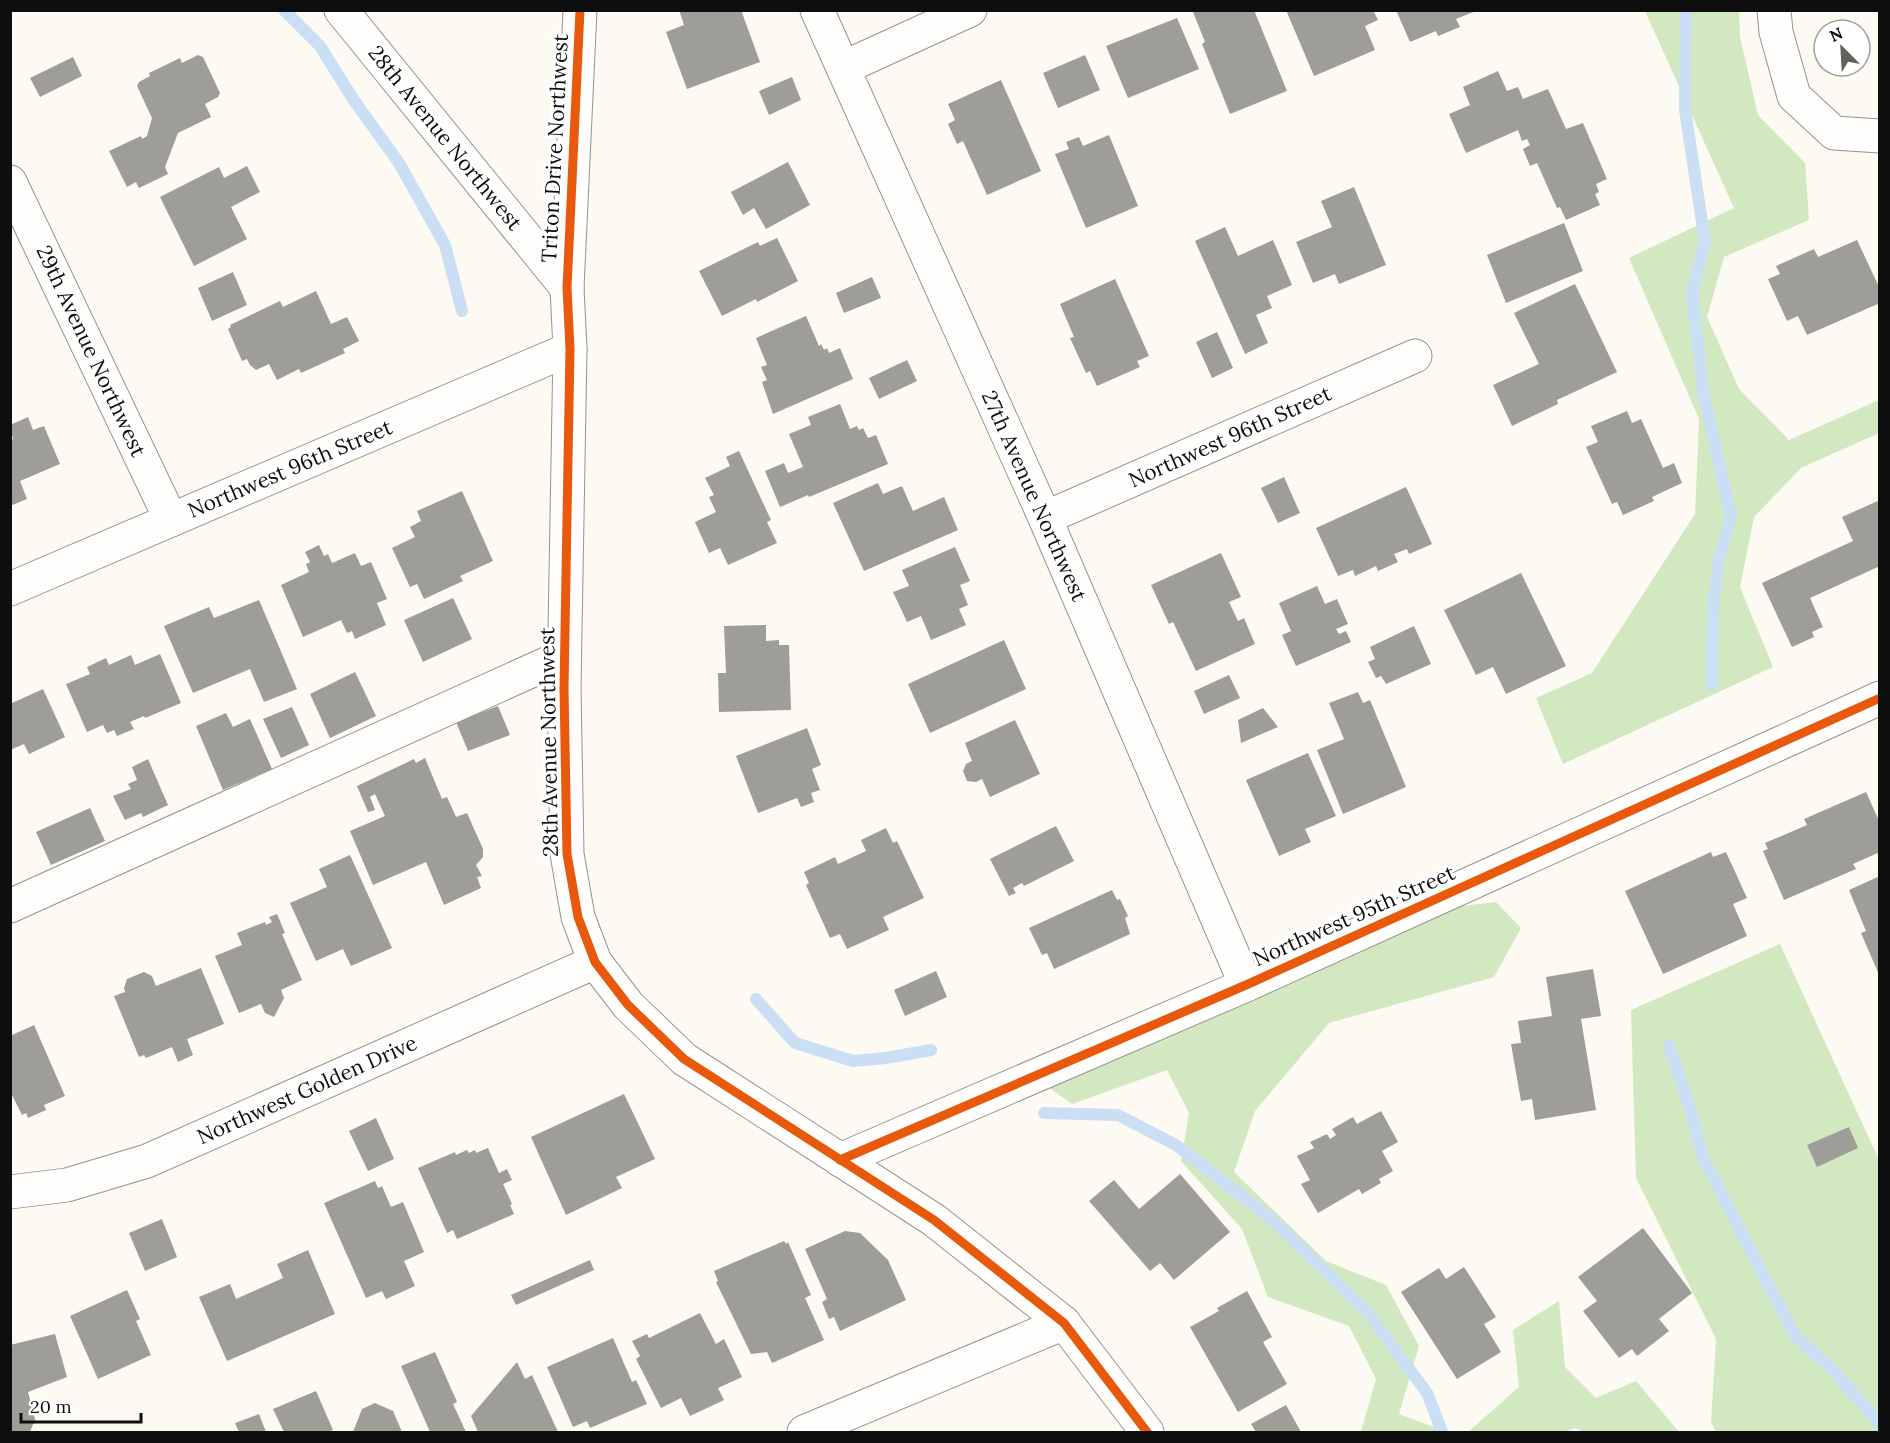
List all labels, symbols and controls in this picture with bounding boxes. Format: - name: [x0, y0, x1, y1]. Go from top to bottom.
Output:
- north arrow: [1812, 18, 1872, 78]
- text: N: [1826, 23, 1846, 46]
- street label: Triton Drive Northwest: [535, 32, 574, 263]
- street label: 28th Avenue Northwest: [363, 40, 529, 236]
- street label: 29th Avenue Northwest: [31, 241, 153, 462]
- street label: Northwest 96th Street: [1124, 379, 1336, 493]
- street label: 27th Avenue Northwest: [976, 386, 1093, 606]
- street label: Northwest 96th Street: [184, 413, 397, 524]
- street label: 28th Avenue Northwest: [533, 626, 564, 857]
- street label: Northwest 95th Street: [1248, 858, 1460, 972]
- street label: Northwest Golden Drive: [193, 1029, 421, 1150]
- scale bar: [21, 1386, 141, 1424]
- text: 20 m: [30, 1395, 72, 1418]

